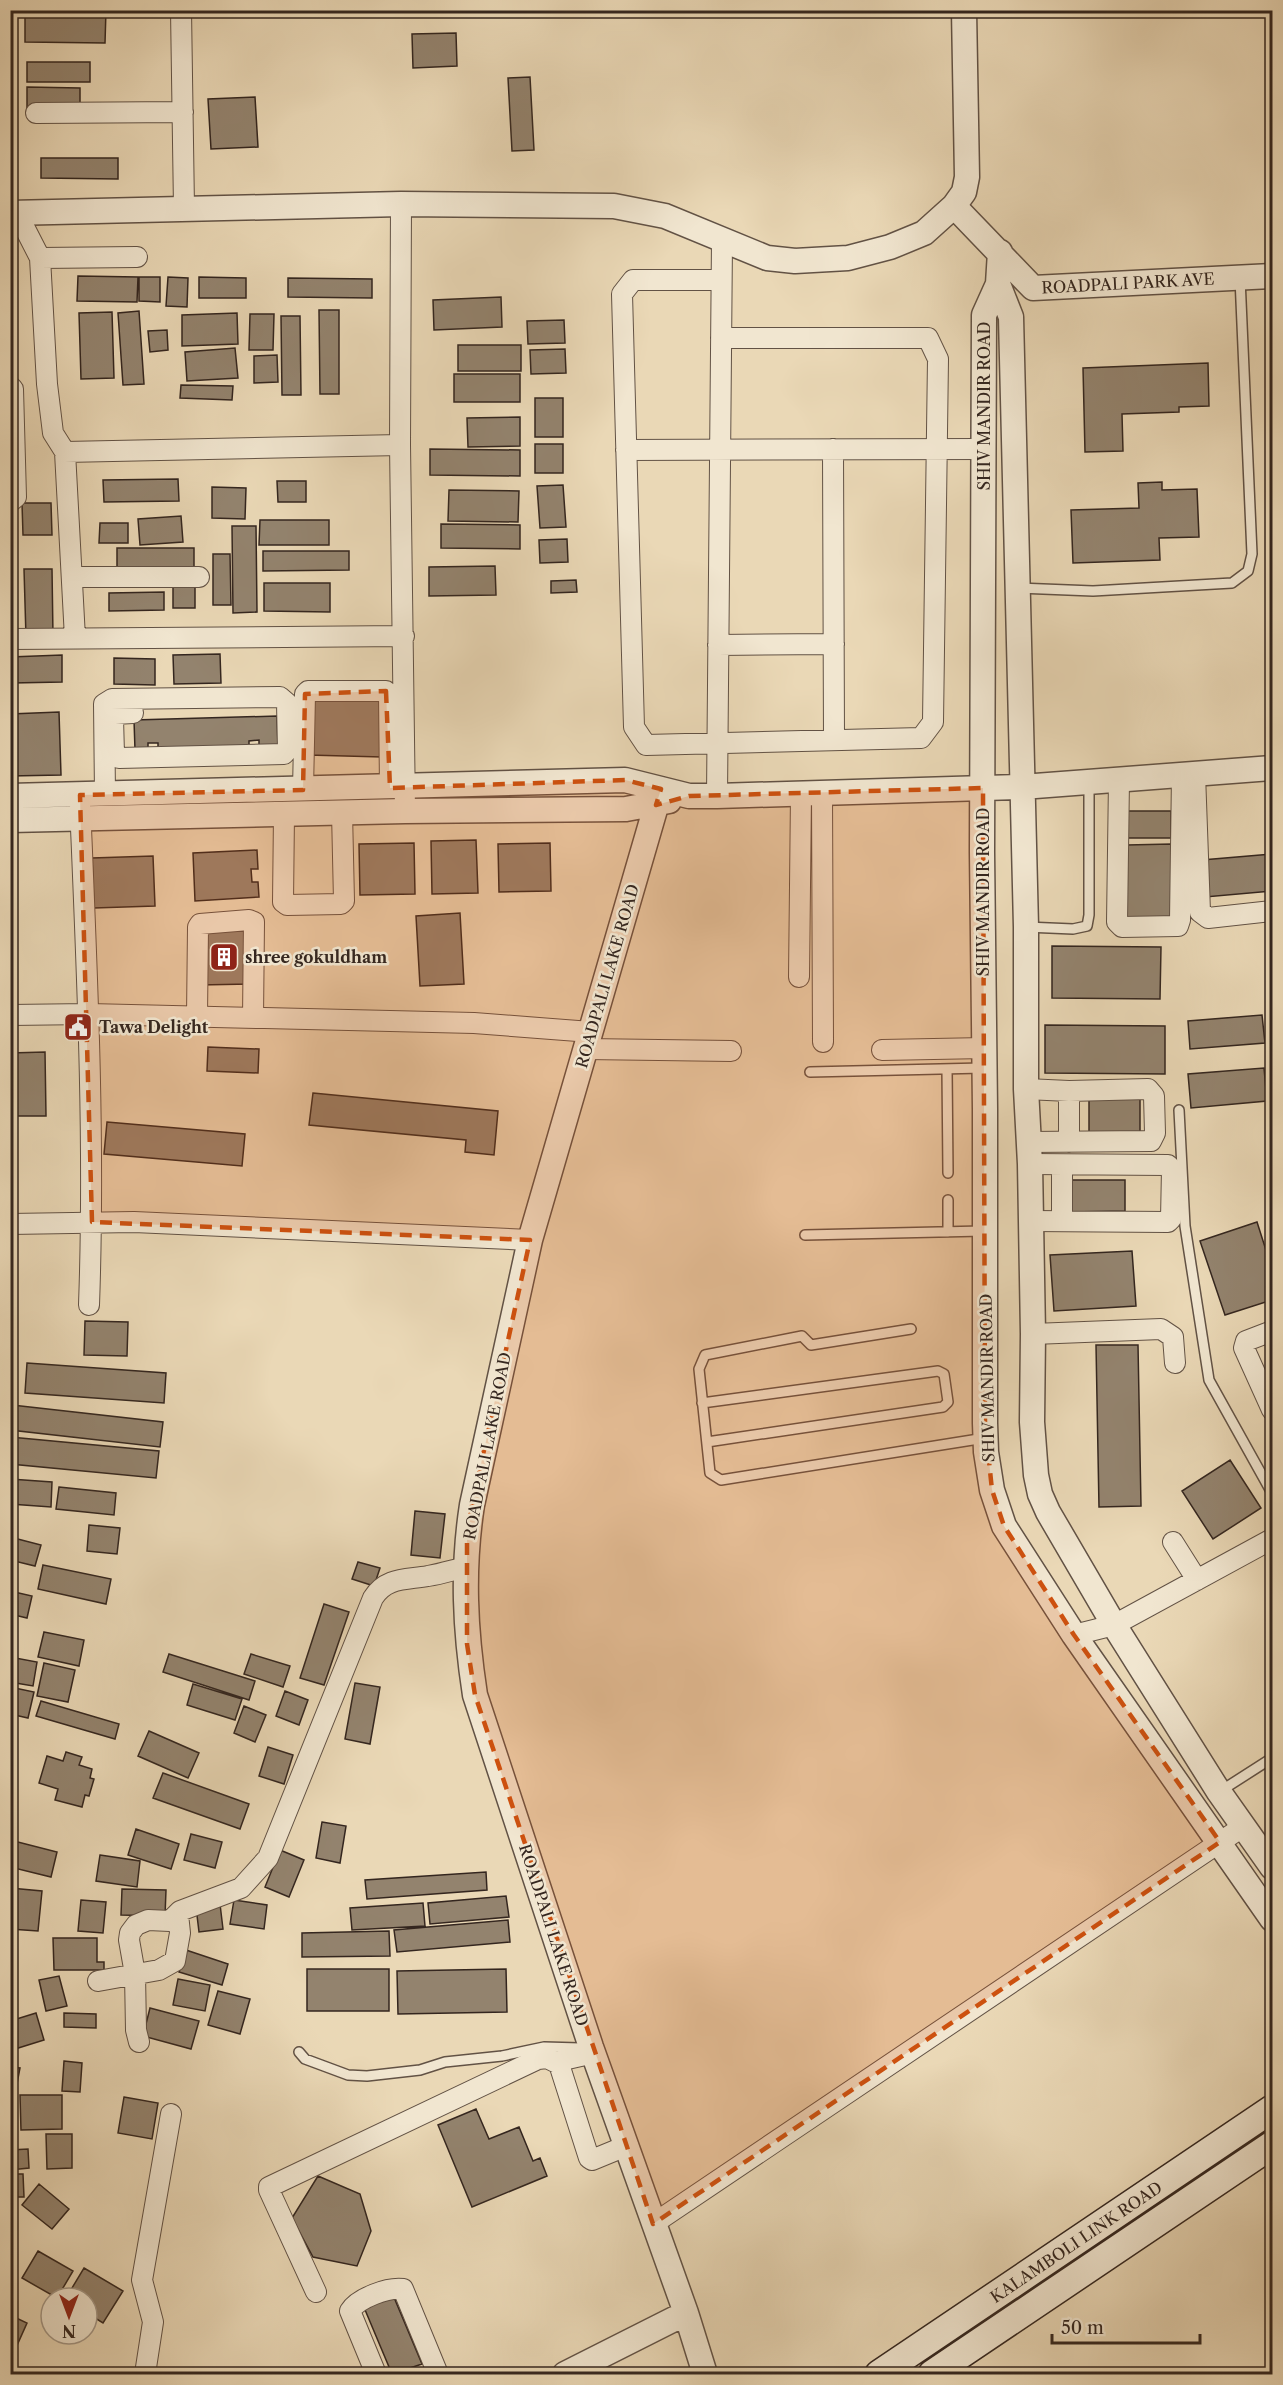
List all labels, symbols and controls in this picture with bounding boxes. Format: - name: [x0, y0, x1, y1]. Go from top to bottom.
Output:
- street label: ROADPALI PARK AVE: [1041, 268, 1215, 298]
- street label: SHIV MANDIR ROAD: [974, 321, 994, 490]
- street label: SHIV MANDIR ROAD: [973, 807, 993, 976]
- street label: ROADPALI LAKE ROAD: [571, 882, 643, 1070]
- building icon: shree gokuldham: [208, 941, 240, 973]
- place label: shree gokuldham: [245, 947, 387, 967]
- public building icon: Tawa Delight: [62, 1011, 94, 1043]
- place label: Tawa Delight: [99, 1017, 209, 1037]
- street label: SHIV MANDIR ROAD: [976, 1293, 998, 1463]
- street label: ROADPALI LAKE ROAD: [459, 1351, 515, 1541]
- street label: ROADPALI LAKE ROAD: [515, 1841, 593, 2029]
- street label: KALAMBOLI LINK ROAD: [986, 2177, 1166, 2307]
- north arrow: [39, 2286, 99, 2346]
- scale bar: [1052, 2307, 1200, 2345]
- text: 50 m: [1061, 2317, 1104, 2339]
- text: N: [62, 2321, 76, 2341]

